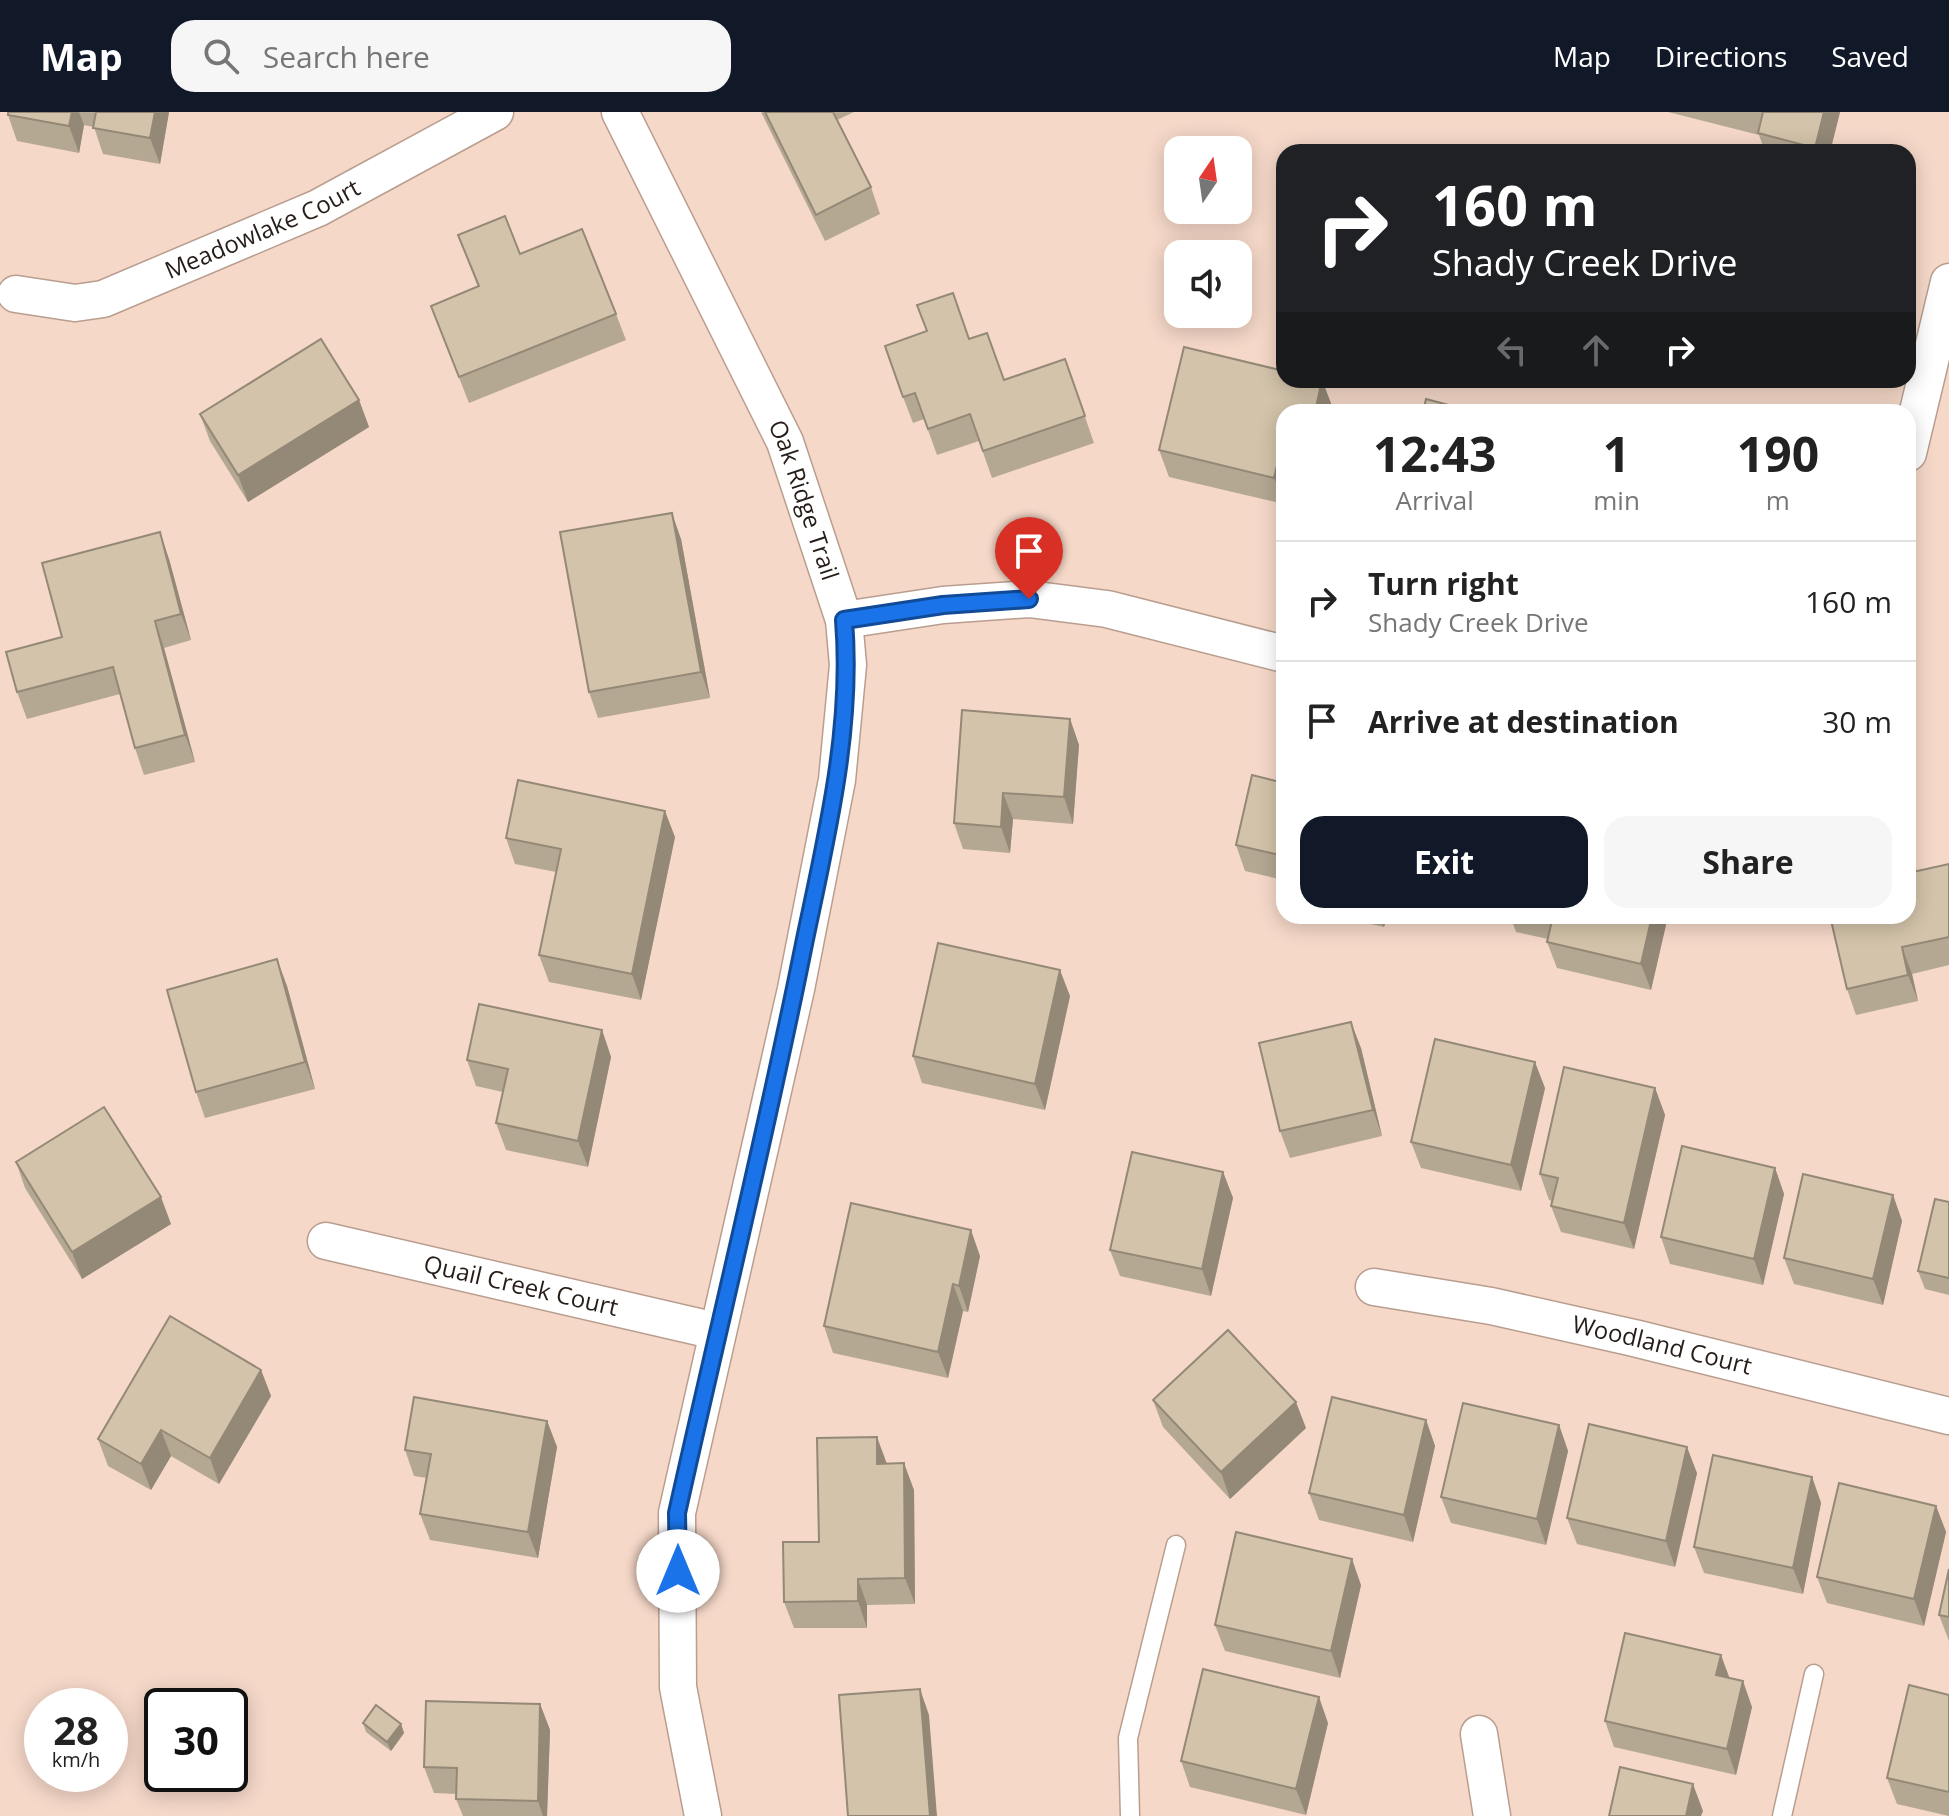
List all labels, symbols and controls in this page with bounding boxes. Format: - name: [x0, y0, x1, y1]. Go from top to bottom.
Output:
- search box: [171, 20, 731, 92]
- text: Map: [40, 30, 123, 82]
- icon: search: [199, 34, 243, 78]
- text: Search here: [263, 36, 430, 77]
- text: Map: [1553, 37, 1611, 75]
- text: Directions: [1655, 37, 1787, 75]
- text: Saved: [1831, 37, 1909, 75]
- north arrow: [1164, 136, 1252, 224]
- map controls: [1164, 136, 1252, 328]
- text: 160 m: [1432, 166, 1598, 242]
- street label: Meadowlake Court: [159, 170, 365, 286]
- icon: right: [1300, 176, 1404, 280]
- text: Shady Creek Drive: [1432, 238, 1737, 287]
- button: sound: [1164, 240, 1252, 328]
- icon: left: [1490, 328, 1534, 372]
- icon: ahead: [1574, 328, 1618, 372]
- icon: right: [1658, 328, 1702, 372]
- street label: Oak Ridge Trail: [761, 414, 848, 584]
- text: 12:43: [1373, 421, 1496, 486]
- text: 1: [1603, 421, 1630, 486]
- text: 190: [1737, 421, 1819, 486]
- text: Arrival: [1395, 482, 1474, 518]
- text: min: [1593, 482, 1640, 518]
- text: m: [1766, 482, 1790, 518]
- pin: [995, 517, 1063, 599]
- icon: arrive: [1007, 529, 1051, 573]
- text: Turn right: [1368, 563, 1519, 604]
- icon: right: [1300, 579, 1344, 623]
- text: 160 m: [1805, 581, 1892, 622]
- text: Shady Creek Drive: [1368, 604, 1589, 640]
- icon: arrive: [1300, 699, 1344, 743]
- text: Arrive at destination: [1368, 701, 1679, 742]
- text: 30 m: [1822, 701, 1892, 742]
- button: Exit: [1300, 816, 1588, 908]
- button: Share: [1604, 816, 1892, 908]
- street label: Quail Creek Court: [421, 1246, 622, 1323]
- street label: Woodland Court: [1569, 1307, 1755, 1382]
- position arrow: [636, 1529, 720, 1613]
- speed limit sign: 30: [144, 1688, 248, 1792]
- text: 28: [53, 1702, 99, 1757]
- text: km/h: [52, 1746, 100, 1773]

